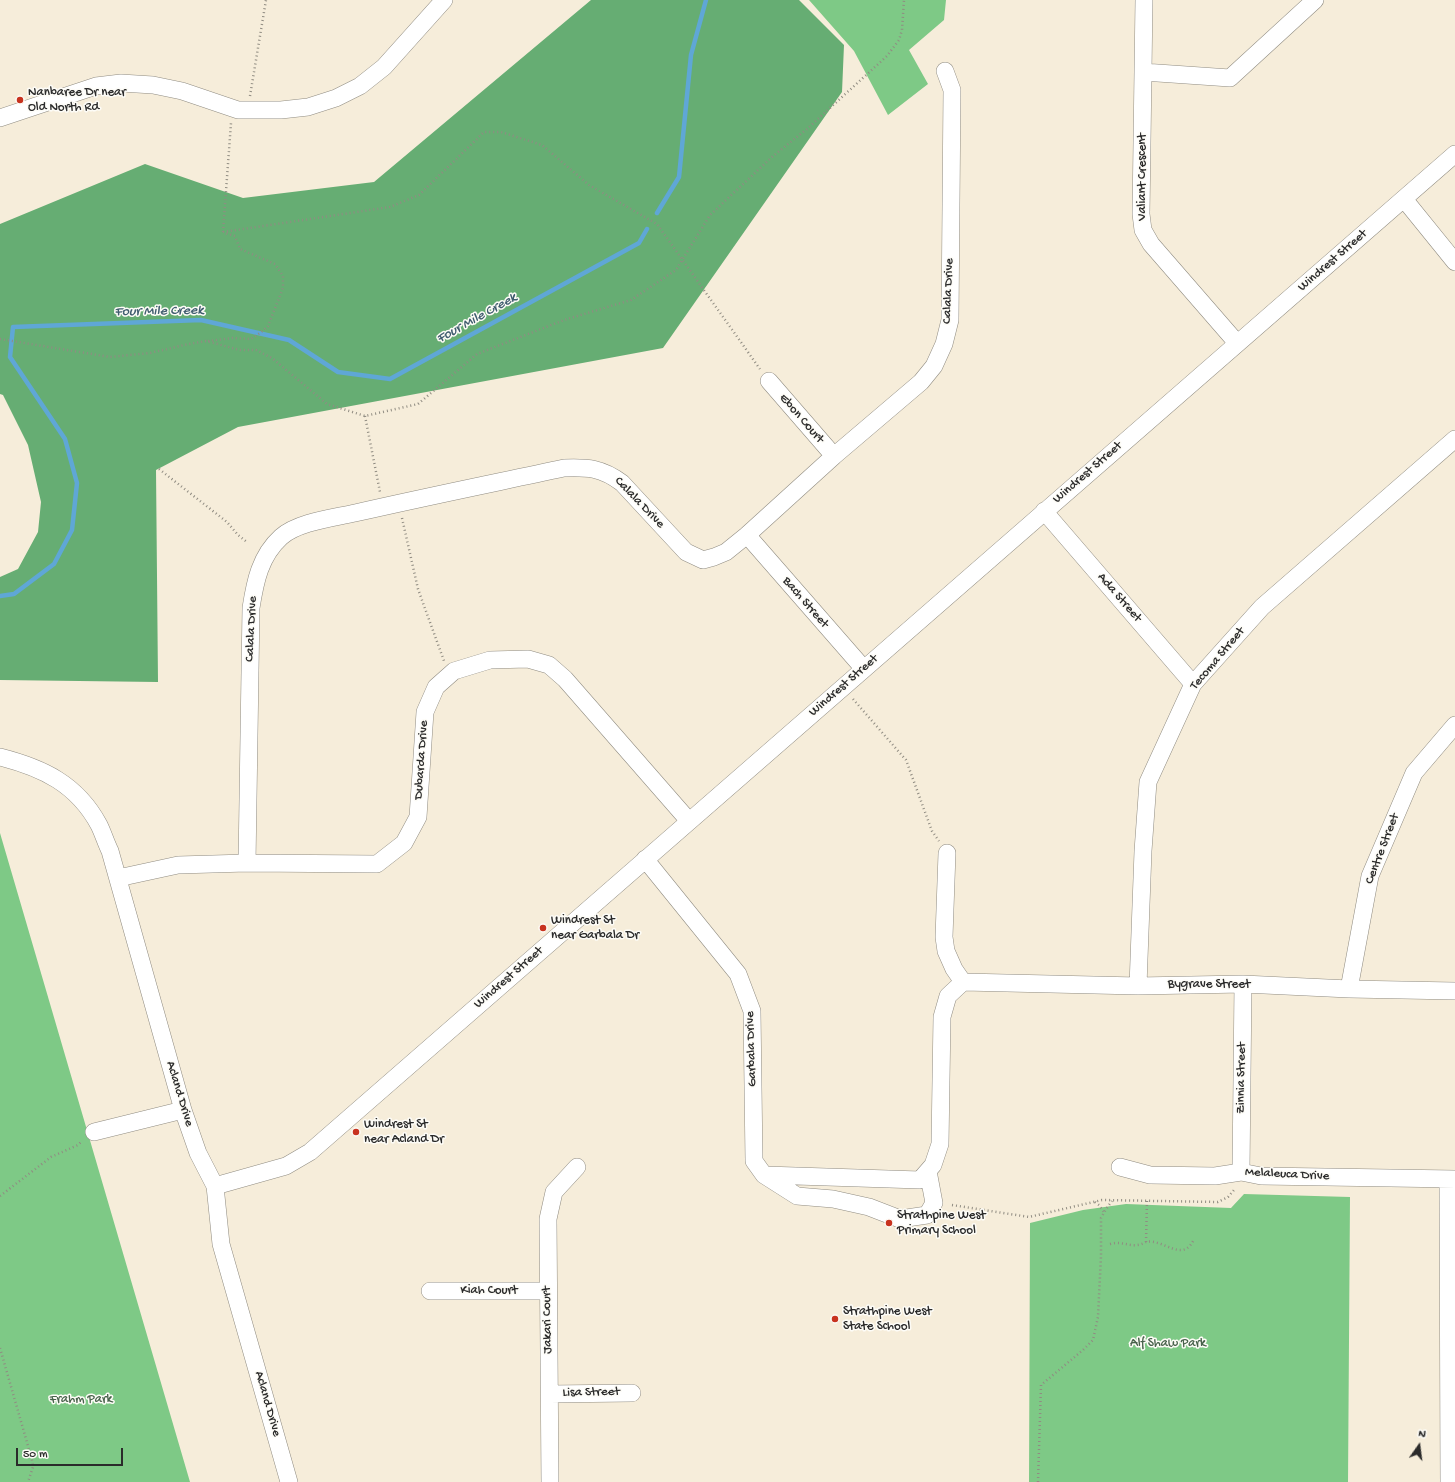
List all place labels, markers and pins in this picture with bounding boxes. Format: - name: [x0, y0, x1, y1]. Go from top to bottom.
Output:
- place label: Nanbaree Dr near Old North Rd: [28, 85, 126, 116]
- marker: Nanbaree Dr near Old North Rd: [15, 95, 25, 105]
- place label: Windrest St near Garbala Dr: [551, 913, 639, 944]
- marker: Windrest St near Garbala Dr: [538, 923, 548, 933]
- place label: Windrest St near Acland Dr: [364, 1117, 444, 1148]
- marker: Windrest St near Acland Dr: [351, 1127, 361, 1137]
- place label: Strathpine West Primary School: [897, 1208, 985, 1239]
- marker: Strathpine West Primary School: [884, 1218, 894, 1228]
- place label: Strathpine West State School: [843, 1304, 931, 1335]
- marker: Strathpine West State School: [830, 1314, 840, 1324]

